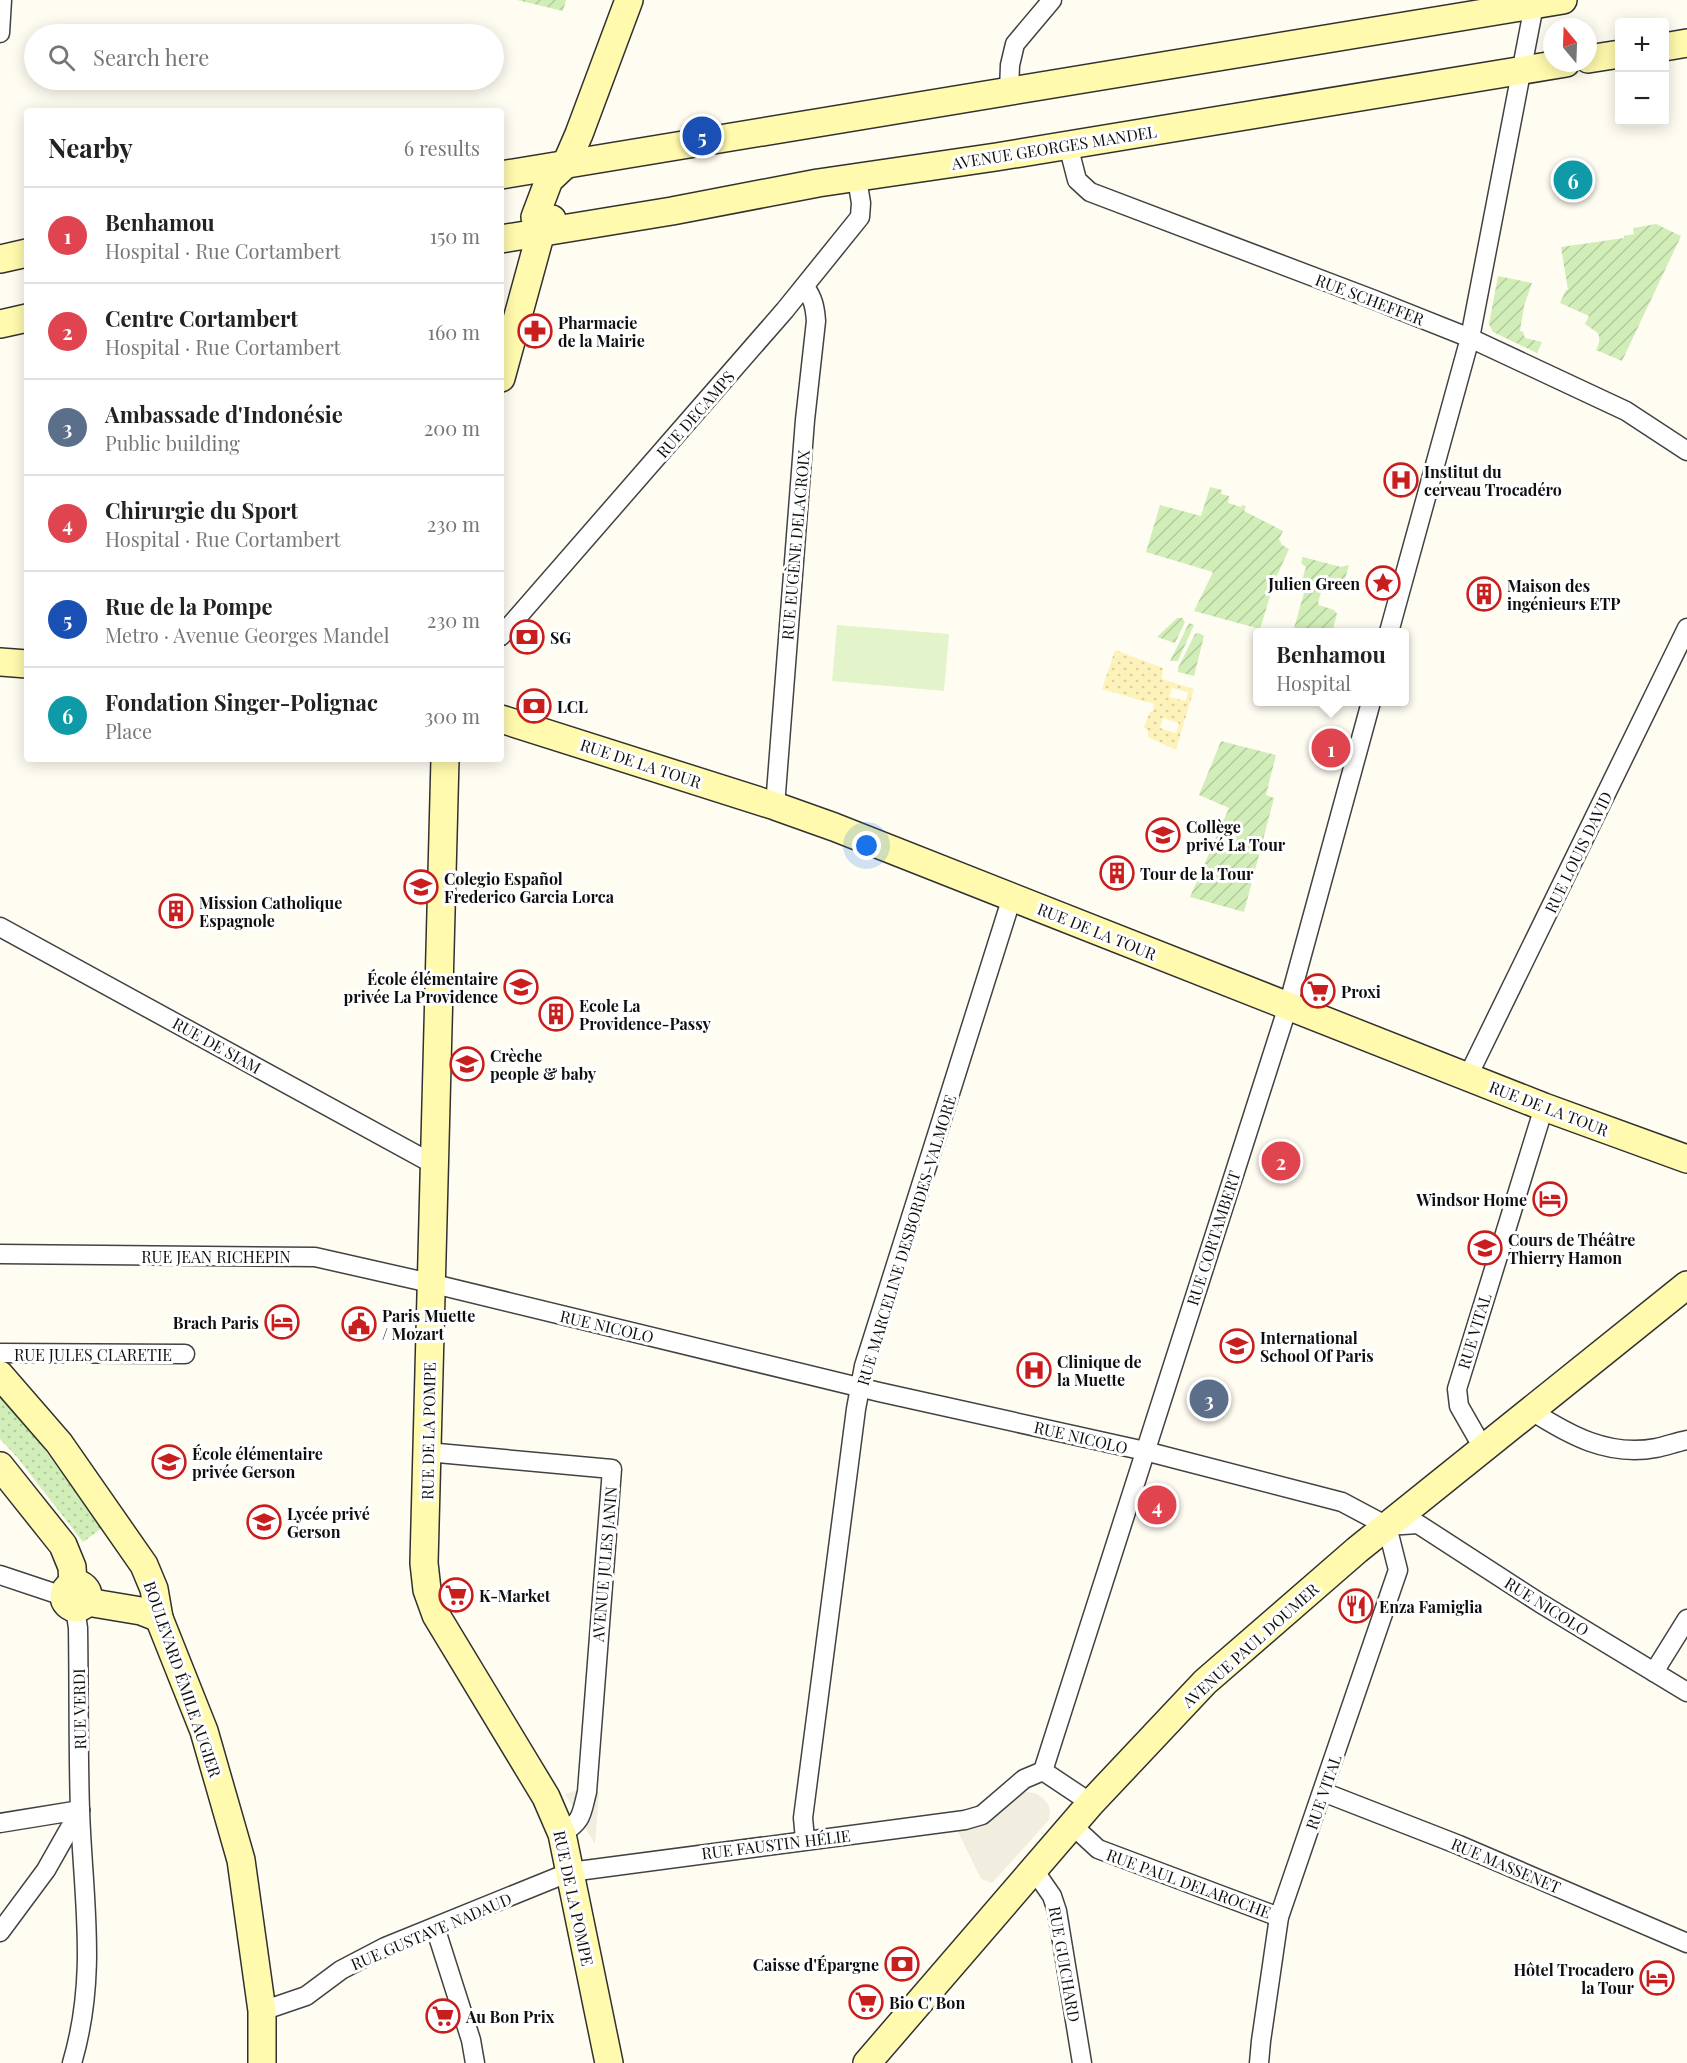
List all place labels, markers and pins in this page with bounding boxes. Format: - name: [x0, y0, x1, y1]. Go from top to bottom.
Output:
- pin: 5: [682, 114, 722, 158]
- pin: 6: [1554, 158, 1592, 202]
- place label: Pharmacie de la Mairie: [558, 312, 645, 351]
- pharmacy icon: Pharmacie de la Mairie: [517, 313, 553, 349]
- place label: Institut du cerveau Trocadéro: [1424, 461, 1562, 500]
- hospital icon: Institut du cerveau Trocadéro: [1383, 462, 1419, 498]
- place icon: Julien Green: [1365, 565, 1401, 601]
- place label: Julien Green: [1267, 573, 1360, 594]
- place label: Maison des ingénieurs ETP: [1507, 575, 1621, 614]
- building icon: Maison des ingénieurs ETP: [1466, 576, 1502, 612]
- bank icon: SG: [509, 619, 545, 655]
- place label: SG: [550, 627, 571, 648]
- bank icon: LCL: [516, 688, 552, 724]
- place label: LCL: [557, 696, 588, 717]
- pin: 1: [1312, 726, 1350, 771]
- place label: Collège privé La Tour: [1186, 816, 1286, 855]
- school or university icon: Collège privé La Tour: [1145, 817, 1181, 853]
- building icon: Tour de la Tour: [1099, 855, 1135, 891]
- place label: Tour de la Tour: [1140, 863, 1254, 884]
- place label: Colegio Español Frederico Garcia Lorca: [444, 868, 615, 907]
- school or university icon: Colegio Español Frederico Garcia Lorca: [403, 869, 439, 905]
- place label: Mission Catholique Espagnole: [199, 892, 342, 931]
- building icon: Mission Catholique Espagnole: [158, 893, 194, 929]
- place label: École élémentaire privée La Providence: [344, 968, 498, 1007]
- school or university icon: École élémentaire privée La Providence: [503, 969, 539, 1005]
- supermarket icon: Proxi: [1300, 973, 1336, 1009]
- place label: Proxi: [1341, 981, 1381, 1002]
- place label: Ecole La Providence-Passy: [579, 995, 712, 1034]
- building icon: Ecole La Providence-Passy: [538, 996, 574, 1032]
- place label: Crèche people & baby: [490, 1045, 597, 1084]
- school or university icon: Crèche people & baby: [449, 1046, 485, 1082]
- pin: 2: [1262, 1138, 1300, 1184]
- hotel icon: Windsor Home: [1532, 1181, 1568, 1217]
- place label: Windsor Home: [1415, 1189, 1527, 1210]
- place label: Cours de Théâtre Thierry Hamon: [1508, 1229, 1635, 1268]
- school or university icon: Cours de Théâtre Thierry Hamon: [1467, 1230, 1503, 1266]
- hotel icon: Brach Paris: [264, 1304, 300, 1340]
- place label: Paris Muette / Mozart: [382, 1305, 475, 1344]
- public building icon: Paris Muette / Mozart: [341, 1306, 377, 1342]
- place label: Brach Paris: [173, 1312, 259, 1333]
- place label: International School Of Paris: [1260, 1327, 1374, 1366]
- school or university icon: International School Of Paris: [1219, 1328, 1255, 1364]
- place label: Clinique de la Muette: [1057, 1351, 1142, 1390]
- hospital icon: Clinique de la Muette: [1016, 1352, 1052, 1388]
- pin: 3: [1190, 1376, 1228, 1422]
- place label: École élémentaire privée Gerson: [192, 1443, 323, 1482]
- school or university icon: École élémentaire privée Gerson: [151, 1444, 187, 1480]
- pin: 4: [1138, 1482, 1176, 1528]
- place label: Lycée privé Gerson: [287, 1503, 370, 1542]
- school or university icon: Lycée privé Gerson: [246, 1504, 282, 1540]
- supermarket icon: K-Market: [438, 1577, 474, 1613]
- place label: K-Market: [479, 1585, 551, 1606]
- restaurant icon: Enza Famiglia: [1338, 1588, 1374, 1624]
- place label: Enza Famiglia: [1379, 1596, 1483, 1617]
- bank icon: Caisse d'Épargne: [884, 1946, 920, 1982]
- place label: Caisse d'Épargne: [753, 1954, 879, 1975]
- place label: Hôtel Trocadero la Tour: [1513, 1959, 1635, 1998]
- hotel icon: Hôtel Trocadero la Tour: [1639, 1960, 1675, 1996]
- supermarket icon: Bio C' Bon: [848, 1984, 884, 2020]
- place label: Bio C' Bon: [889, 1992, 965, 2013]
- supermarket icon: Au Bon Prix: [425, 1998, 461, 2034]
- place label: Au Bon Prix: [465, 2006, 555, 2027]

